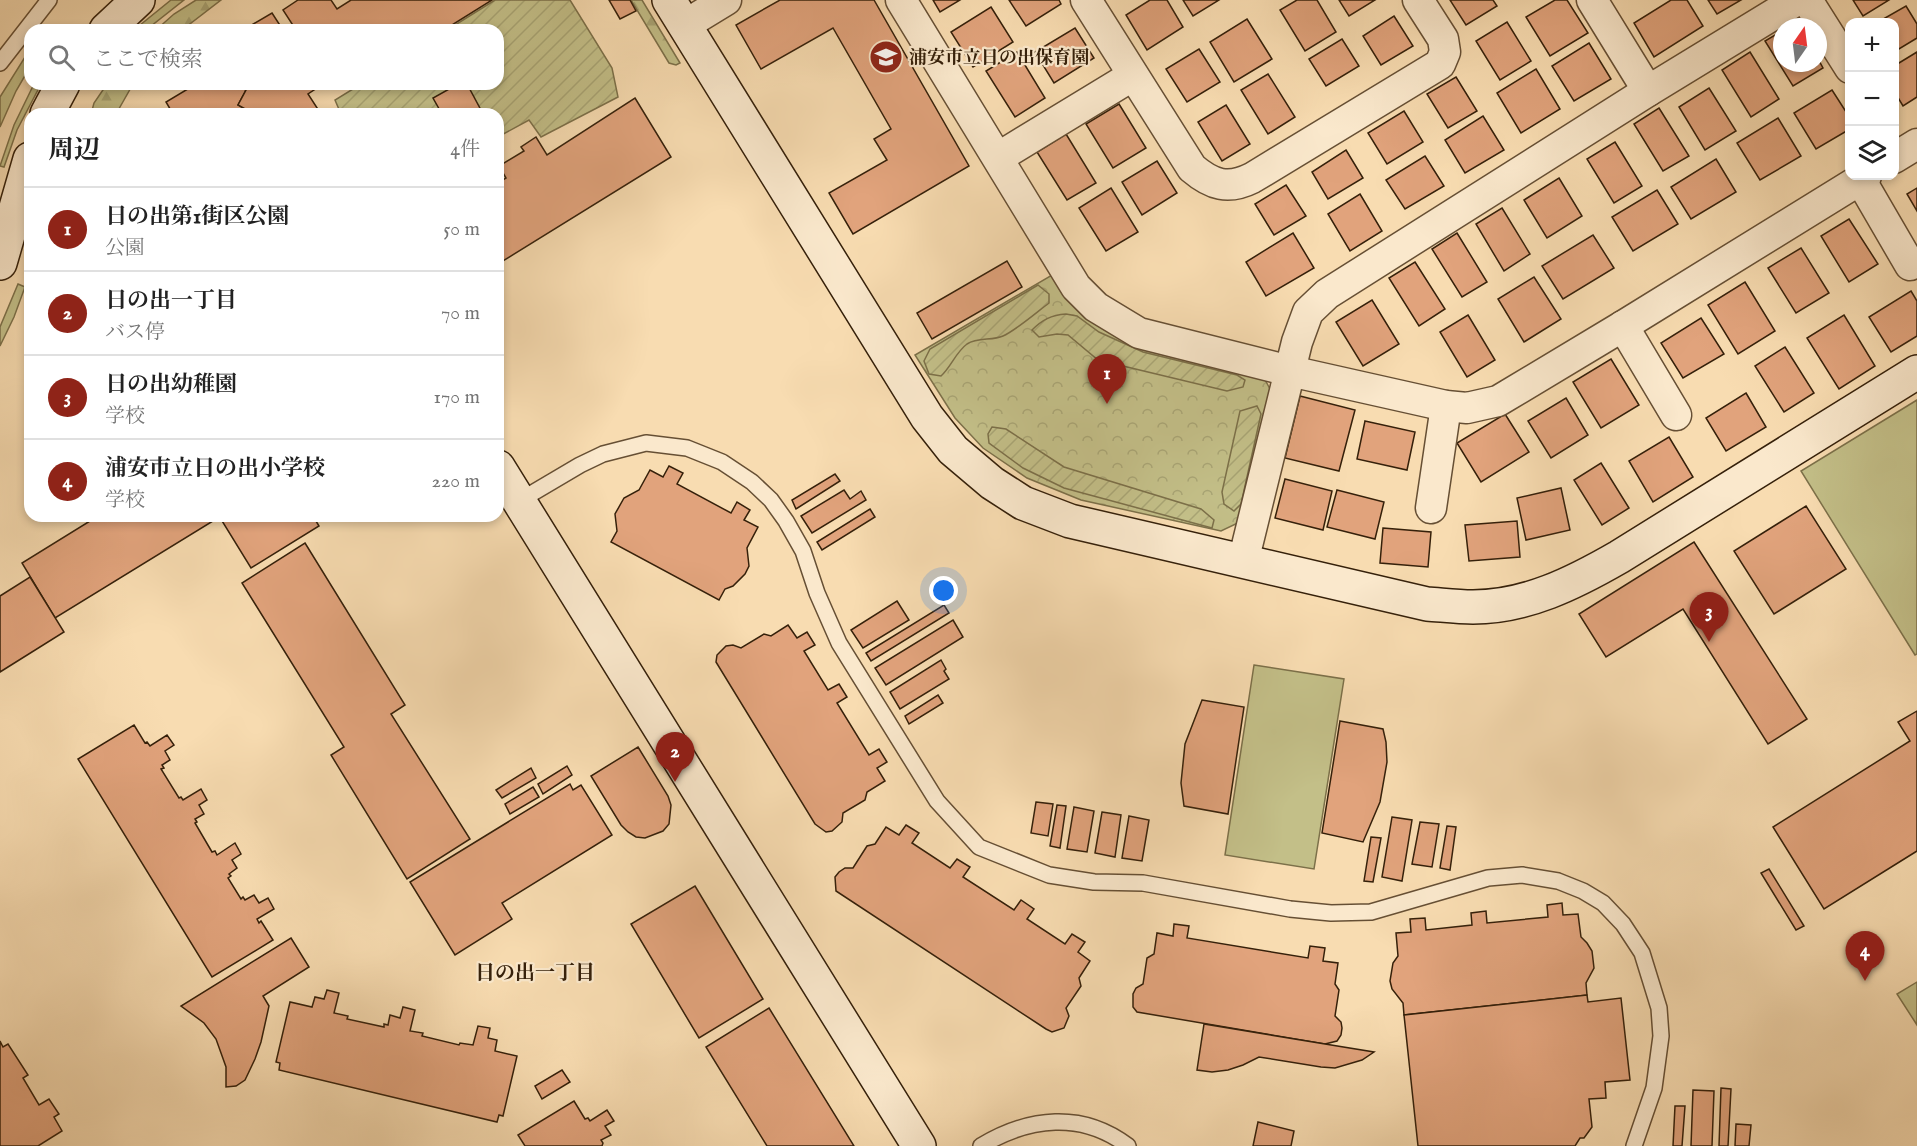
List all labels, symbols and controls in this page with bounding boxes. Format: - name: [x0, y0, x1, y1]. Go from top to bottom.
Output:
- north arrow: [1773, 18, 1827, 72]
- map controls: [1845, 18, 1899, 180]
- button: +: [1845, 18, 1899, 72]
- search box: [24, 24, 504, 90]
- school or university icon: 浦安市立日の出保育園: [868, 39, 904, 75]
- icon: search: [45, 41, 78, 74]
- text: ここで検索: [93, 46, 203, 74]
- place label: 浦安市立日の出保育園: [909, 47, 1089, 70]
- button: −: [1845, 72, 1899, 126]
- button: layers: [1845, 126, 1899, 180]
- text: 周辺: [48, 134, 100, 167]
- text: 4件: [450, 137, 480, 162]
- text: 日の出第1街区公園: [105, 203, 289, 231]
- text: 1: [64, 217, 71, 242]
- text: 50 m: [443, 217, 480, 242]
- text: 公園: [105, 236, 145, 261]
- text: 日の出一丁目: [105, 287, 237, 315]
- text: 2: [63, 301, 72, 326]
- text: 70 m: [441, 301, 480, 326]
- text: バス停: [105, 320, 165, 345]
- pin: 1: [1088, 354, 1126, 404]
- text: 日の出幼稚園: [105, 371, 237, 399]
- text: 3: [64, 385, 71, 410]
- text: 170 m: [434, 385, 480, 410]
- text: 学校: [105, 404, 145, 429]
- text: 浦安市立日の出小学校: [105, 455, 325, 483]
- text: 4: [63, 469, 72, 494]
- text: 220 m: [432, 469, 480, 494]
- text: 学校: [105, 488, 145, 513]
- your location: [929, 576, 958, 605]
- pin: 3: [1690, 592, 1728, 642]
- pin: 2: [656, 732, 694, 782]
- pin: 4: [1846, 932, 1884, 981]
- district label: 日の出一丁目: [475, 961, 595, 986]

